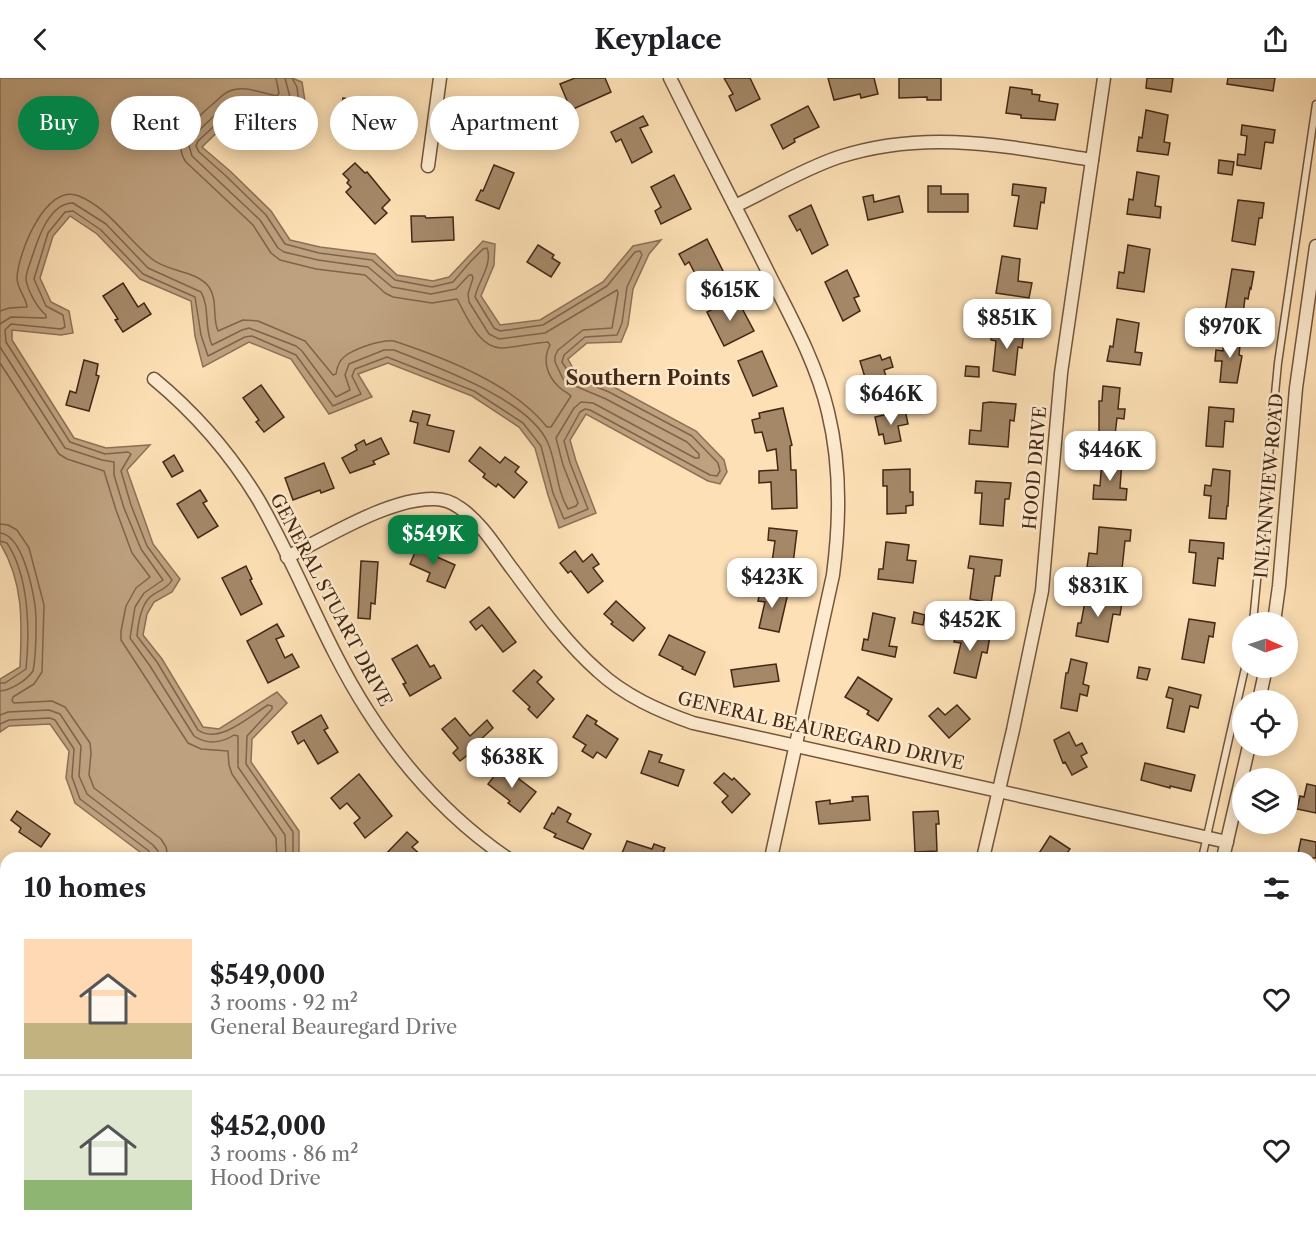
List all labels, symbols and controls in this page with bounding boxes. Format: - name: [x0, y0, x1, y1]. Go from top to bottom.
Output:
- icon: back: [24, 23, 57, 56]
- text: Keyplace: [594, 23, 722, 56]
- icon: share: [1259, 23, 1292, 56]
- chip: Buy: [18, 96, 99, 150]
- chip: Rent: [111, 96, 201, 150]
- chip: Filters: [213, 96, 318, 150]
- chip: New: [330, 96, 418, 150]
- chip: Apartment: [430, 96, 579, 150]
- pin: $615K: [688, 271, 772, 322]
- text: $615K: [700, 278, 760, 302]
- pin: $851K: [965, 299, 1049, 350]
- text: $851K: [977, 306, 1037, 330]
- pin: $970K: [1188, 308, 1272, 359]
- text: $970K: [1199, 315, 1261, 339]
- district label: Southern Points: [565, 366, 731, 390]
- pin: $646K: [849, 375, 933, 426]
- text: $646K: [860, 382, 922, 406]
- street label: INLYNNVIEW ROAD: [1250, 393, 1288, 579]
- street label: HOOD DRIVE: [1019, 405, 1051, 531]
- pin: $446K: [1068, 431, 1152, 482]
- text: $446K: [1079, 438, 1141, 462]
- street label: GENERAL STUART DRIVE: [265, 490, 397, 710]
- pin: $549K: [391, 515, 475, 566]
- text: $549K: [402, 522, 464, 546]
- pin: $423K: [730, 558, 814, 609]
- text: $423K: [741, 565, 803, 589]
- pin: $831K: [1056, 567, 1140, 618]
- text: $831K: [1068, 574, 1128, 598]
- pin: $452K: [928, 601, 1012, 652]
- text: $452K: [939, 608, 1001, 632]
- north arrow: [1232, 612, 1298, 678]
- map controls: [1232, 612, 1298, 834]
- street label: GENERAL BEAUREGARD DRIVE: [675, 687, 967, 775]
- button: locate: [1232, 690, 1298, 756]
- pin: $638K: [470, 738, 554, 789]
- text: $638K: [481, 745, 543, 769]
- button: layers: [1232, 768, 1298, 834]
- text: 10 homes: [24, 872, 146, 904]
- icon: filters: [1260, 872, 1293, 905]
- text: $549,000: [210, 959, 325, 991]
- icon: home: [72, 963, 144, 1035]
- icon: heart: [1260, 983, 1293, 1016]
- text: 3 rooms · 92 m²: [210, 991, 358, 1015]
- text: General Beauregard Drive: [210, 1015, 457, 1039]
- text: $452,000: [210, 1110, 326, 1142]
- icon: home: [72, 1114, 144, 1186]
- icon: heart: [1260, 1134, 1293, 1167]
- text: 3 rooms · 86 m²: [210, 1142, 358, 1166]
- text: Hood Drive: [210, 1166, 321, 1190]

